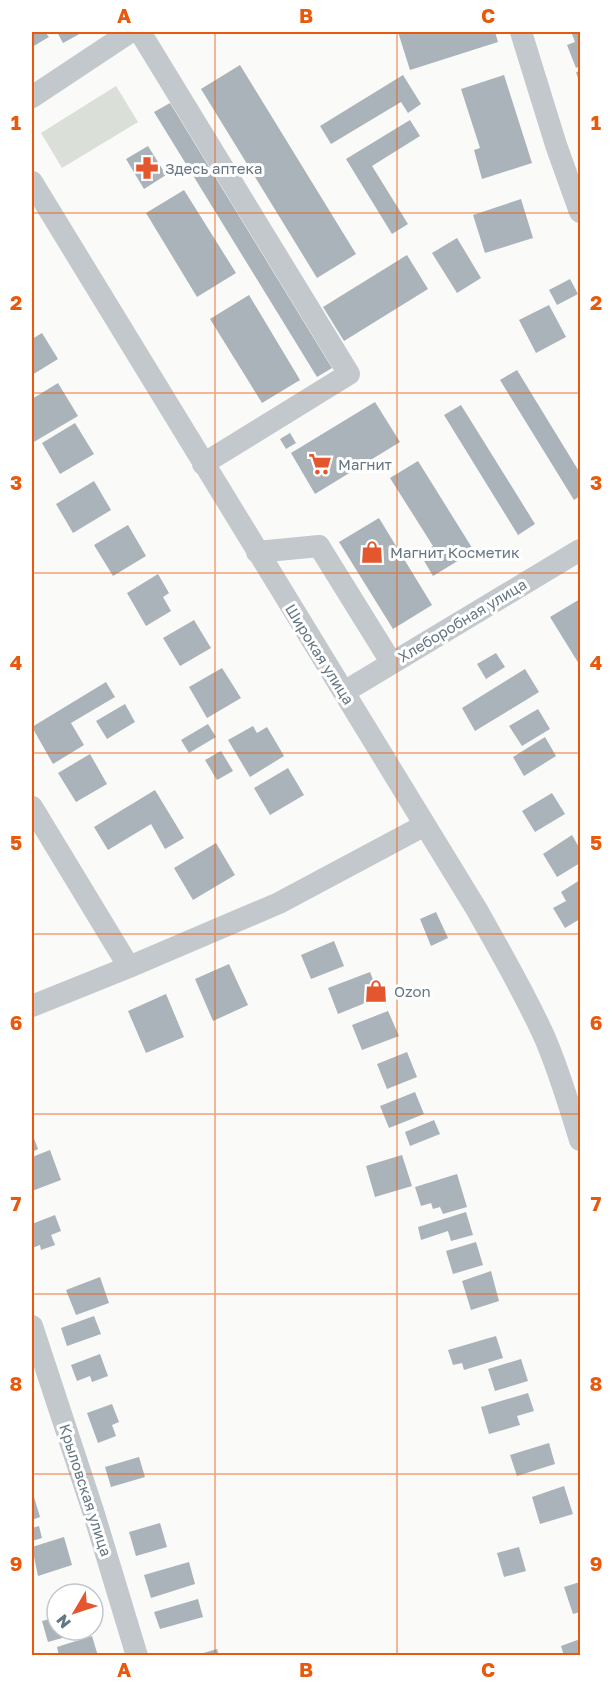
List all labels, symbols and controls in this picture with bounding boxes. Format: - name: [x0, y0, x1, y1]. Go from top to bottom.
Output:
- text: A: [117, 3, 131, 27]
- text: B: [299, 3, 313, 27]
- text: C: [481, 3, 495, 27]
- text: 1: [11, 110, 21, 134]
- text: 1: [591, 110, 601, 134]
- pharmacy icon: Здесь аптека: [134, 155, 160, 181]
- place label: Здесь аптека: [165, 159, 262, 177]
- text: 2: [10, 290, 22, 314]
- text: 2: [590, 290, 602, 314]
- supermarket icon: Магнит: [307, 451, 333, 477]
- place label: Магнит: [338, 455, 393, 473]
- text: 3: [10, 470, 22, 494]
- text: 3: [590, 470, 602, 494]
- shop icon: Магнит Косметик: [359, 539, 385, 565]
- place label: Магнит Косметик: [390, 543, 520, 561]
- street label: Хлеборобная улица: [395, 575, 529, 665]
- street label: Широкая улица: [282, 600, 358, 708]
- text: 4: [10, 650, 22, 674]
- text: 4: [590, 650, 602, 674]
- text: 5: [10, 830, 22, 854]
- text: 5: [590, 830, 602, 854]
- shop icon: Ozon: [363, 978, 389, 1004]
- place label: Ozon: [394, 982, 431, 1000]
- text: 6: [10, 1010, 22, 1034]
- text: 6: [590, 1010, 602, 1034]
- text: 7: [11, 1191, 22, 1215]
- text: 7: [591, 1191, 602, 1215]
- text: 8: [10, 1371, 22, 1395]
- text: 8: [590, 1371, 602, 1395]
- street label: Крыловская улица: [56, 1421, 116, 1559]
- text: 9: [10, 1551, 22, 1575]
- text: 9: [590, 1551, 602, 1575]
- north arrow: [45, 1582, 105, 1642]
- text: N: [52, 1610, 75, 1632]
- text: A: [117, 1657, 131, 1681]
- text: B: [299, 1657, 313, 1681]
- text: C: [481, 1657, 495, 1681]

